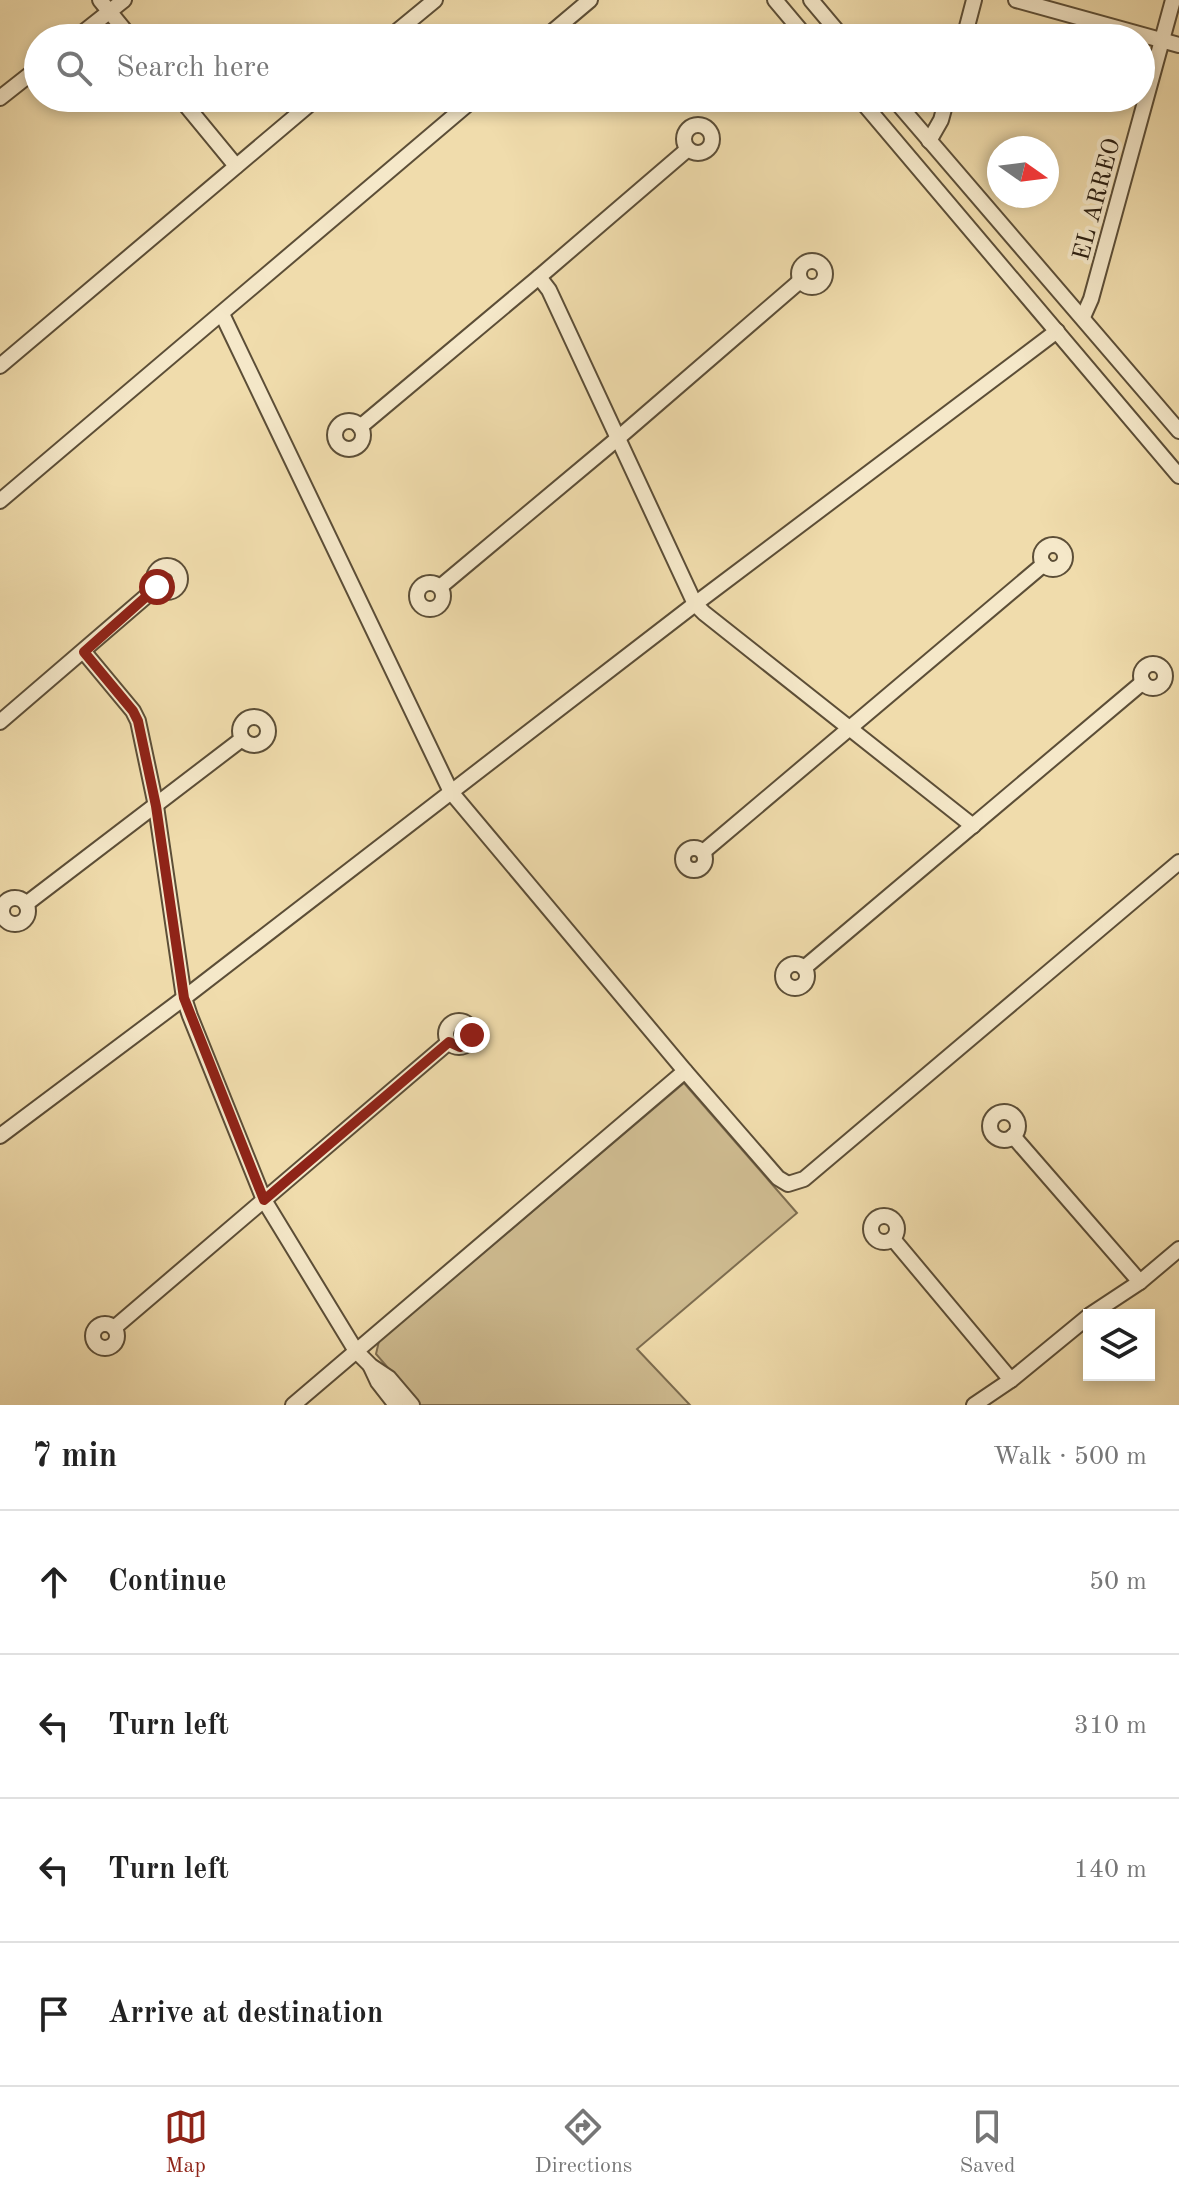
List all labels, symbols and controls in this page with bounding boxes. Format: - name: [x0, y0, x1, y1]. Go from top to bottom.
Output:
- search box: [24, 24, 1155, 112]
- icon: search: [52, 46, 96, 90]
- text: Search here: [116, 53, 270, 83]
- north arrow: [987, 136, 1059, 208]
- street label: EL ARREO: [1070, 136, 1126, 263]
- route start: [139, 569, 175, 605]
- route end: [454, 1017, 490, 1053]
- map controls: [1083, 1309, 1155, 1381]
- button: layers: [1083, 1309, 1155, 1381]
- text: 7 min: [32, 1440, 117, 1474]
- text: Walk · 500 m: [993, 1444, 1147, 1470]
- icon: ahead: [32, 1560, 76, 1604]
- text: Continue: [108, 1567, 227, 1597]
- text: 50 m: [1089, 1569, 1147, 1595]
- icon: left: [32, 1704, 76, 1748]
- text: Turn left: [108, 1711, 229, 1741]
- text: 310 m: [1074, 1713, 1147, 1739]
- icon: left: [32, 1848, 76, 1892]
- text: Turn left: [108, 1855, 229, 1885]
- text: 140 m: [1074, 1857, 1147, 1883]
- icon: arrive: [32, 1992, 76, 2036]
- text: Arrive at destination: [108, 1999, 383, 2029]
- tab: Map: [164, 2105, 208, 2180]
- tab: Directions: [535, 2105, 632, 2180]
- tab: Saved: [959, 2105, 1015, 2180]

